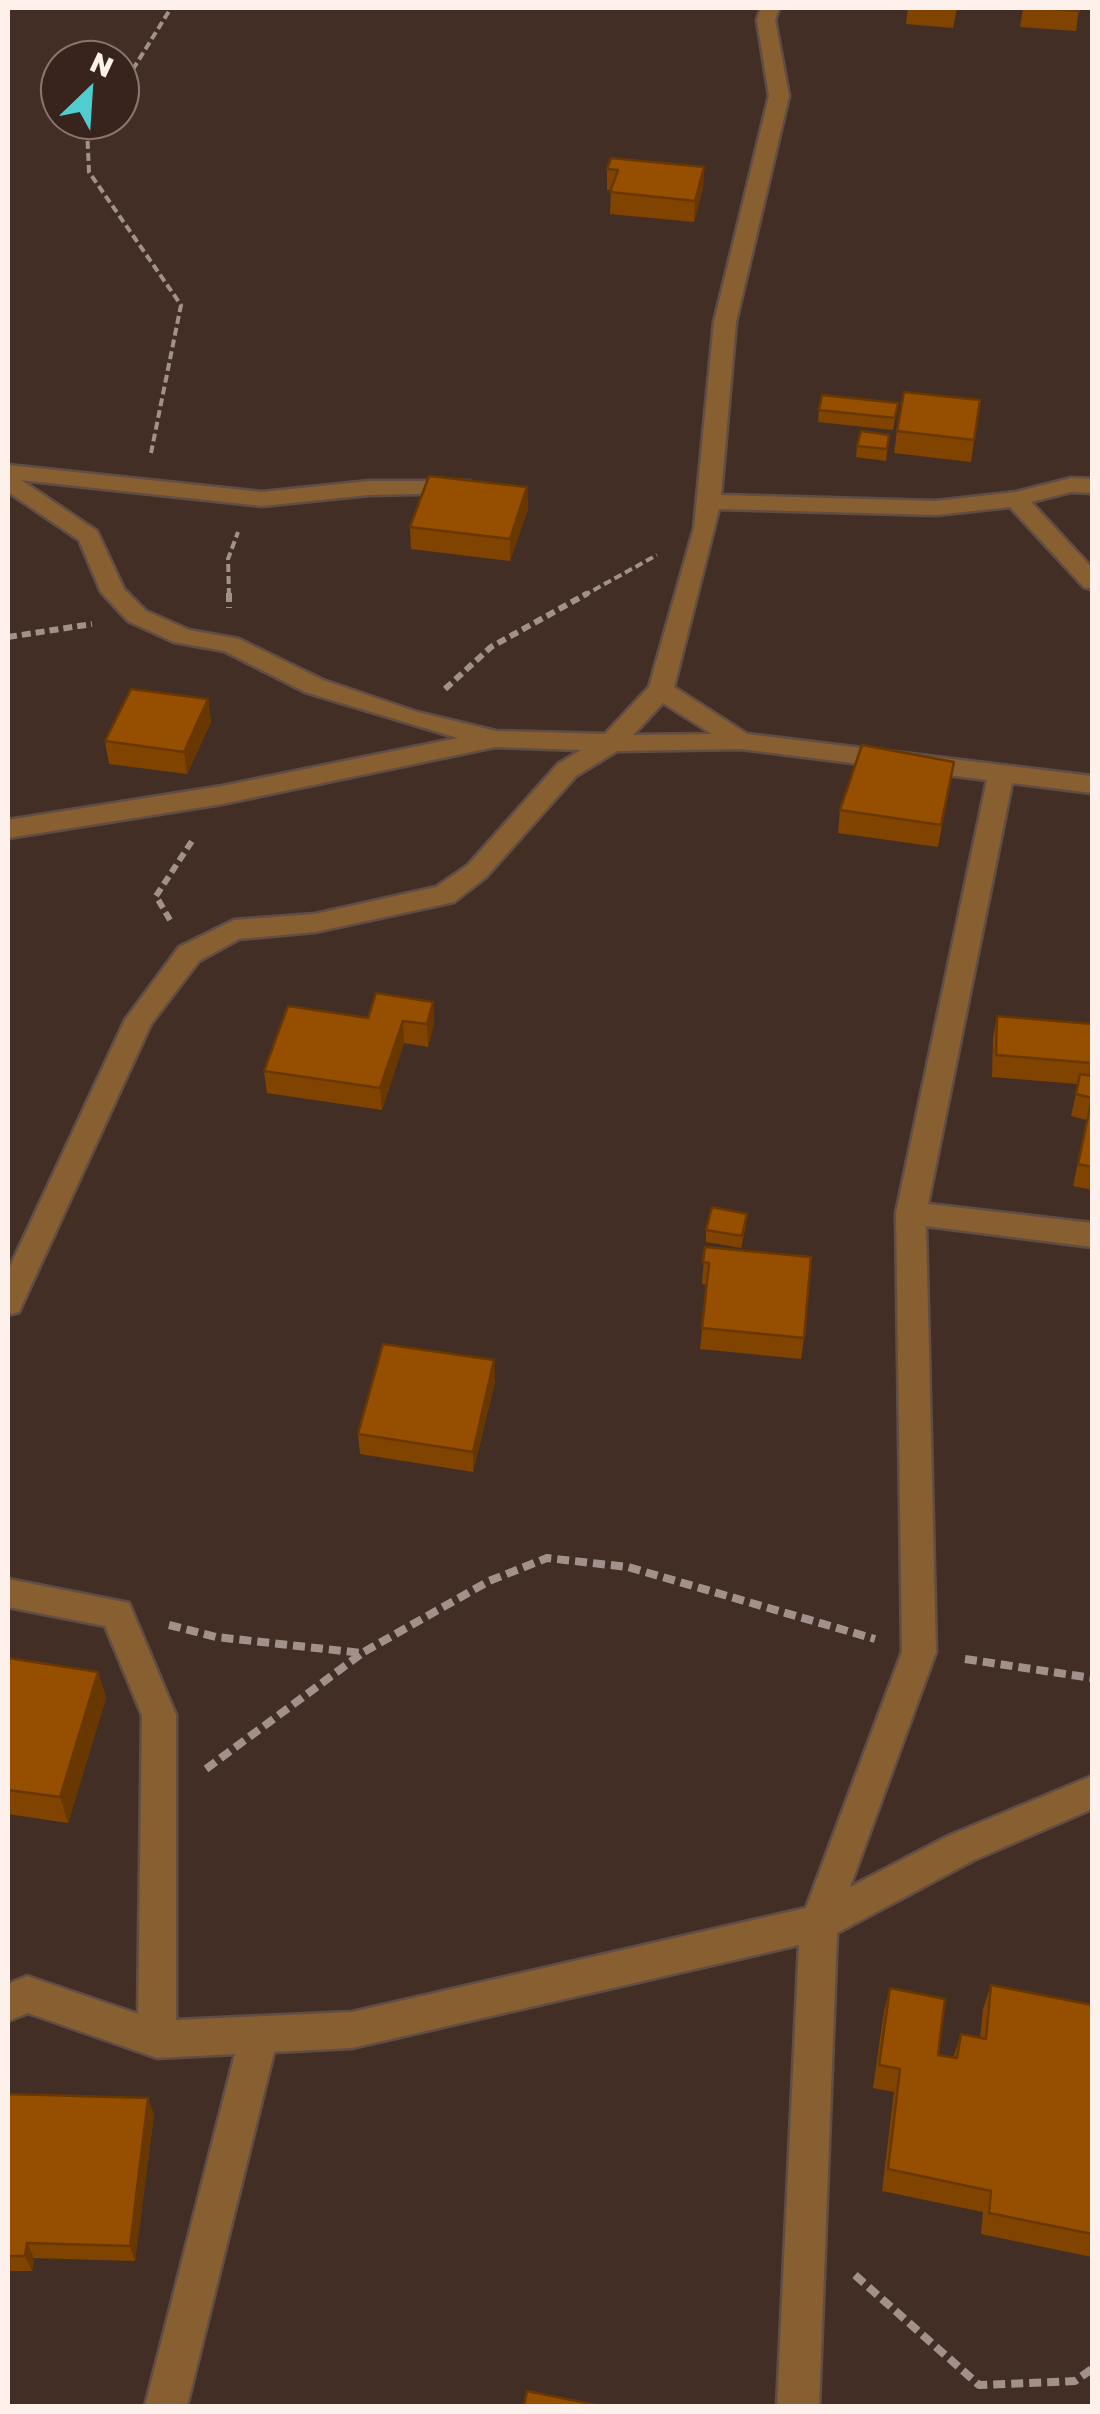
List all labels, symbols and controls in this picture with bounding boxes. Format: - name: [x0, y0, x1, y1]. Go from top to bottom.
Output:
- north arrow: [40, 40, 140, 140]
- text: N: [85, 45, 119, 84]

